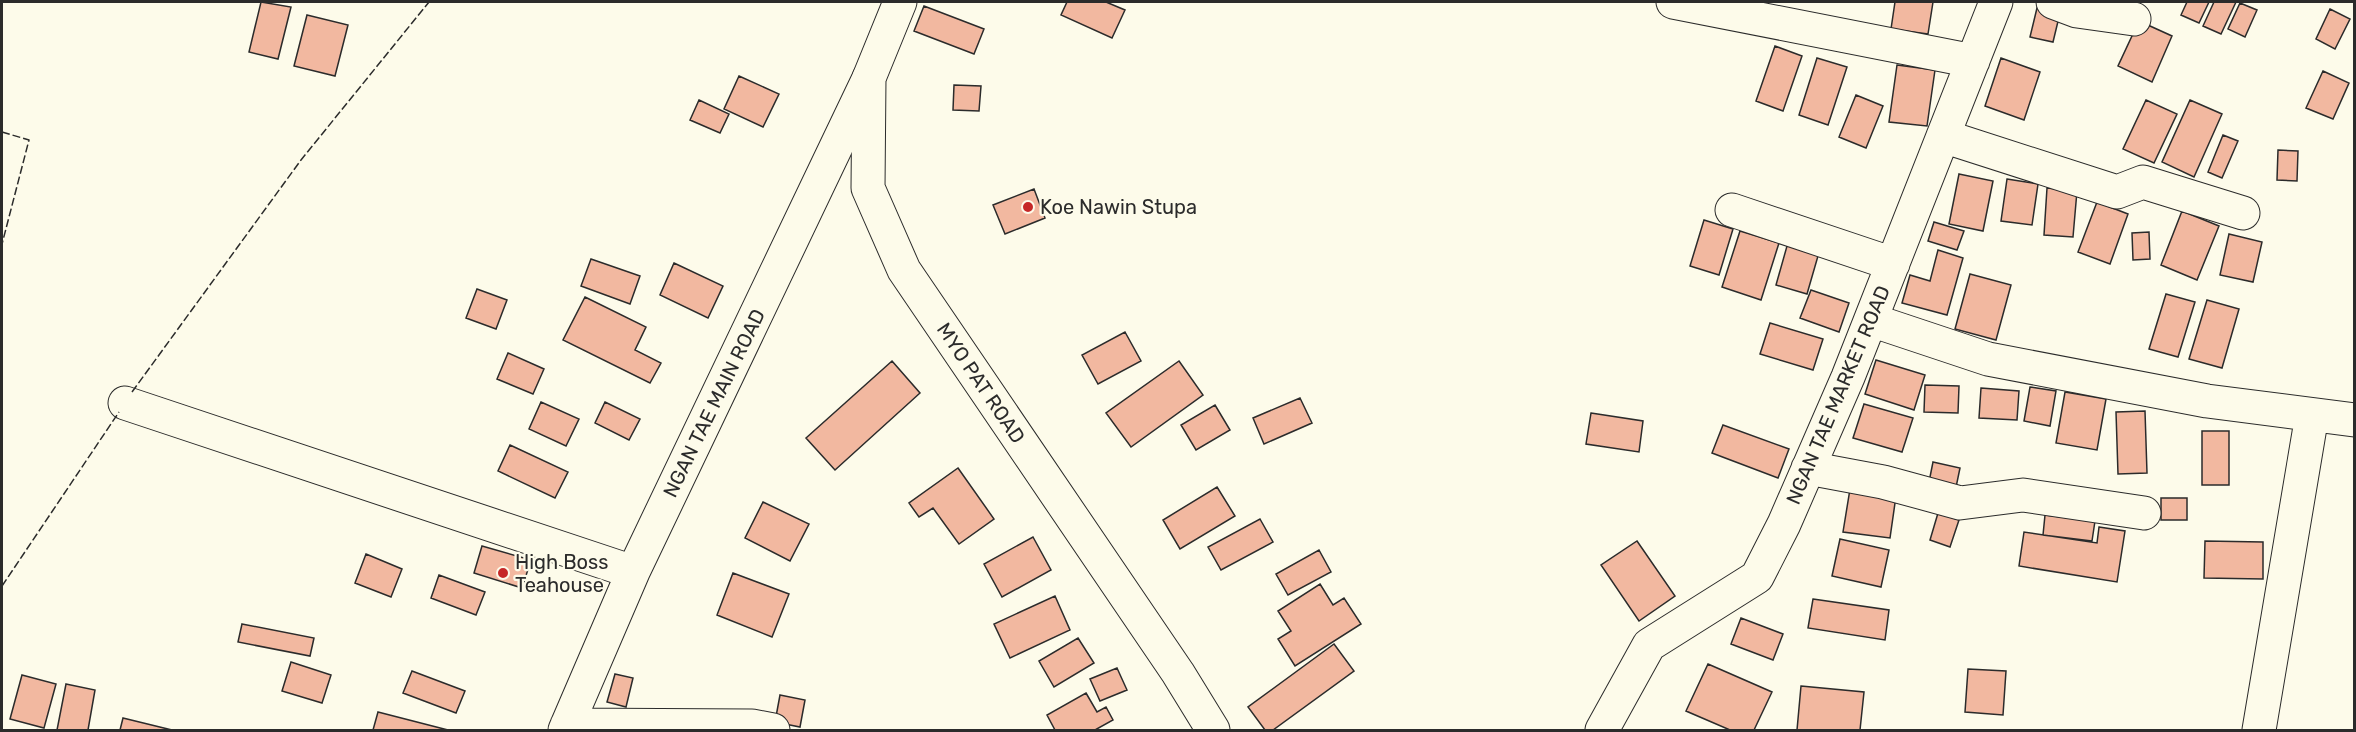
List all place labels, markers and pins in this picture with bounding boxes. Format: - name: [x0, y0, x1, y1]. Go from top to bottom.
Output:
- place label: Koe Nawin Stupa: [1040, 195, 1197, 219]
- marker: Koe Nawin Stupa: [1021, 200, 1035, 214]
- place label: High Boss Teahouse: [515, 550, 608, 597]
- marker: High Boss Teahouse: [496, 566, 510, 580]

